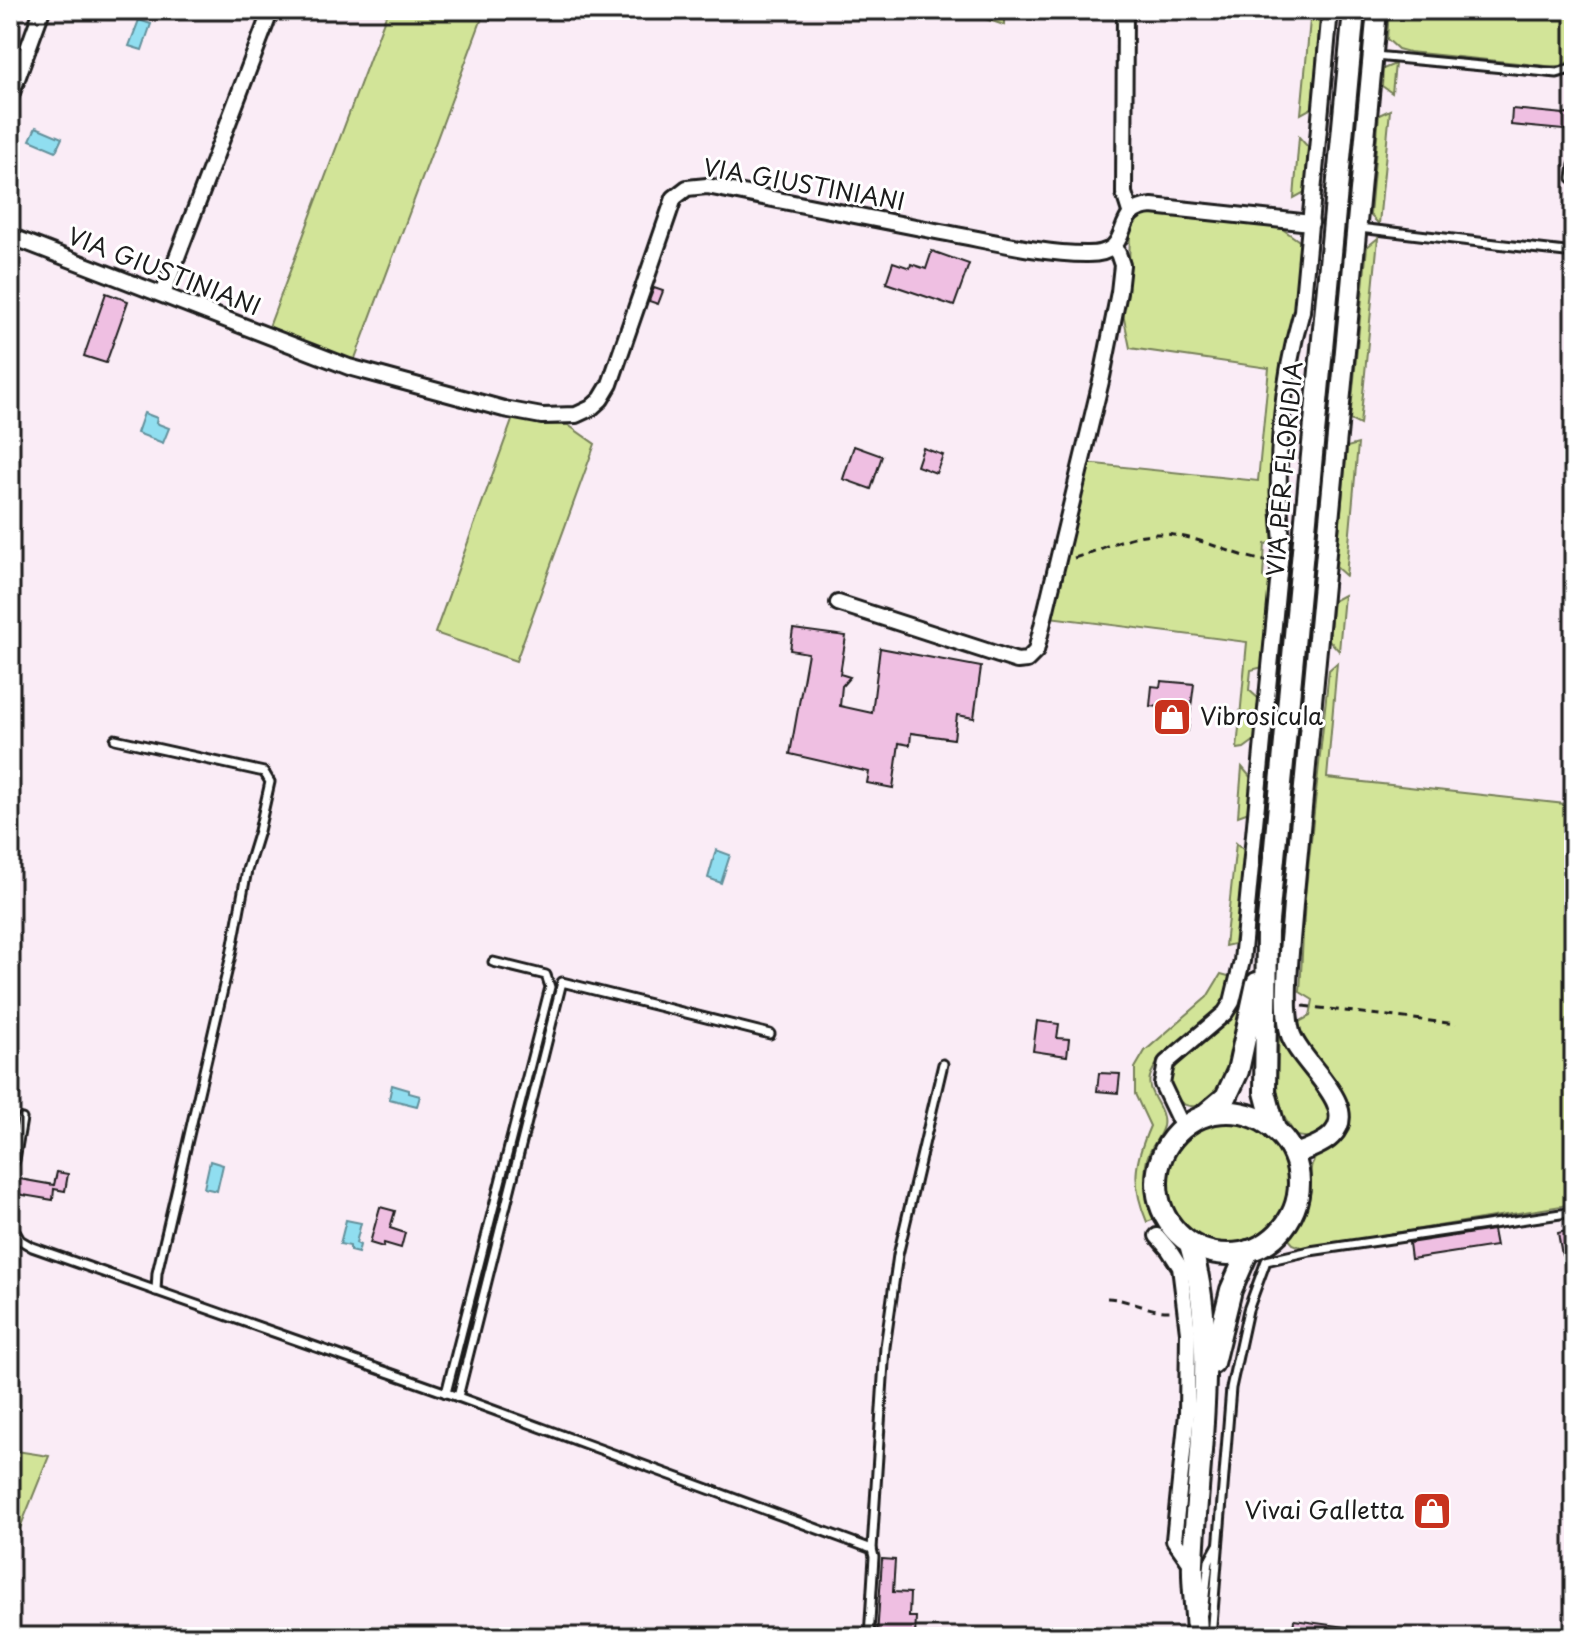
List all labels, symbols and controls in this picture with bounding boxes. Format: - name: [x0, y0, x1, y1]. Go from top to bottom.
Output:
- street label: VIA GIUSTINIANI: [701, 148, 908, 219]
- street label: VIA GIUSTINIANI: [63, 217, 267, 324]
- street label: VIA PER FLORIDIA: [1256, 360, 1310, 578]
- shop icon: Vibrosicula: [1151, 696, 1193, 738]
- place label: Vibrosicula: [1200, 697, 1323, 733]
- shop icon: Vivai Galletta: [1411, 1490, 1453, 1532]
- place label: Vivai Galletta: [1245, 1491, 1404, 1527]

